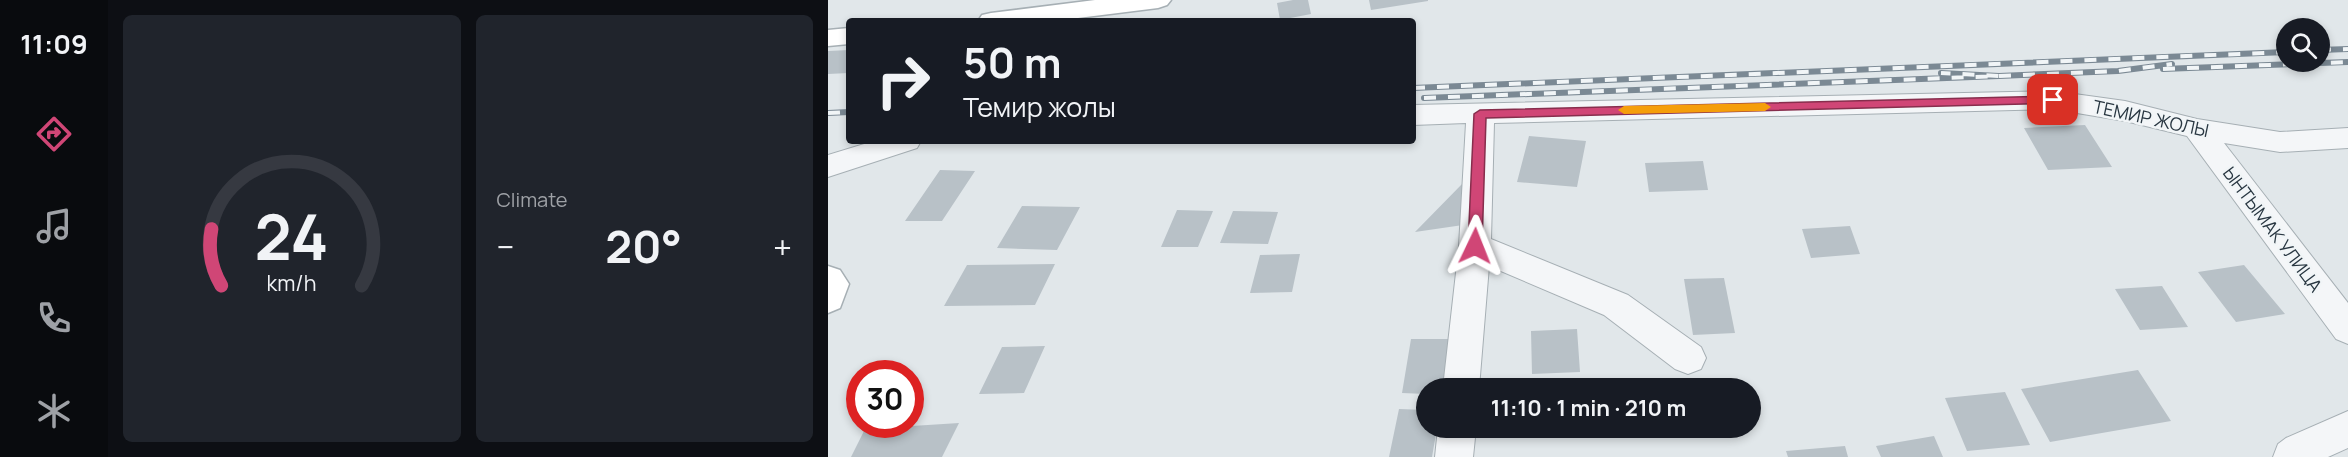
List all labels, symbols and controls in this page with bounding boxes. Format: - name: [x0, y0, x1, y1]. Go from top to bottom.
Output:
- map controls: [2276, 18, 2330, 72]
- button: search: [2276, 18, 2330, 72]
- text: 11:09: [20, 25, 88, 62]
- text: 50 m: [963, 33, 1061, 91]
- icon: right: [864, 42, 942, 120]
- pin: [2027, 74, 2078, 125]
- icon: arrive: [2036, 83, 2069, 116]
- text: Темир жолы: [963, 88, 1116, 125]
- street label: ТЕМИР ЖОЛЫ: [2091, 94, 2211, 142]
- icon: directions: [33, 113, 75, 155]
- street label: ЫНТЫМАК УЛИЦА: [2218, 161, 2328, 297]
- text: Climate: [497, 186, 568, 213]
- text: 24: [255, 193, 329, 279]
- icon: music: [33, 205, 75, 247]
- position arrow: [1443, 214, 1507, 278]
- text: 20°: [605, 215, 682, 277]
- text: −: [497, 224, 514, 269]
- text: +: [773, 224, 792, 269]
- text: km/h: [267, 268, 317, 297]
- icon: phone: [33, 297, 75, 339]
- speed limit sign: 30: [846, 360, 924, 438]
- icon: climate: [33, 390, 75, 432]
- text: 11:10 · 1 min · 210 m: [1491, 393, 1686, 423]

